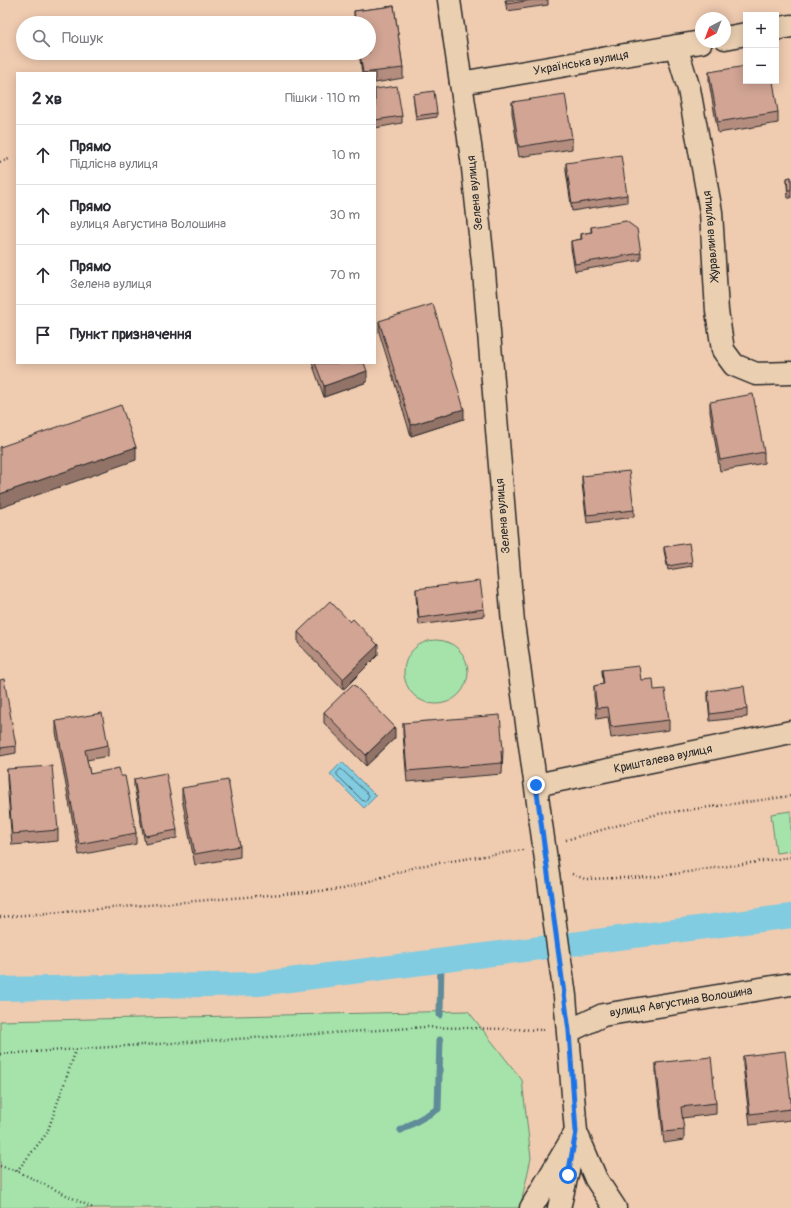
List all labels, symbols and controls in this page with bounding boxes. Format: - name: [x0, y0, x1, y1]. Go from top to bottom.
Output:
- north arrow: [695, 12, 731, 48]
- map controls: [743, 12, 779, 84]
- button: +: [743, 12, 779, 48]
- search box: [16, 16, 376, 60]
- icon: search: [30, 27, 52, 49]
- text: Пошук: [62, 29, 104, 48]
- street label: Українська вулиця: [532, 47, 630, 79]
- button: −: [743, 48, 779, 84]
- text: 2 хв: [32, 88, 62, 109]
- text: Пішки · 110 m: [285, 90, 360, 106]
- text: Прямо: [70, 137, 111, 156]
- icon: ahead: [32, 144, 54, 166]
- text: 10 m: [332, 147, 360, 163]
- street label: Зелена вулиця: [464, 154, 486, 231]
- text: Підлісна вулиця: [70, 156, 158, 172]
- street label: Журавлина вулиця: [700, 190, 723, 284]
- text: Прямо: [70, 197, 111, 216]
- icon: ahead: [32, 204, 54, 226]
- text: 30 m: [330, 207, 360, 223]
- text: вулиця Августина Волошина: [70, 216, 226, 232]
- text: Прямо: [70, 257, 111, 276]
- icon: ahead: [32, 264, 54, 286]
- text: 70 m: [330, 267, 360, 283]
- text: Зелена вулиця: [70, 276, 152, 292]
- icon: arrive: [32, 324, 54, 346]
- text: Пункт призначення: [70, 325, 191, 344]
- street label: Зелена вулиця: [492, 477, 514, 554]
- street label: Кришталева вулиця: [612, 741, 714, 777]
- route end: [527, 776, 545, 794]
- street label: вулиця Августина Волошина: [609, 983, 754, 1021]
- route start: [559, 1166, 577, 1184]

